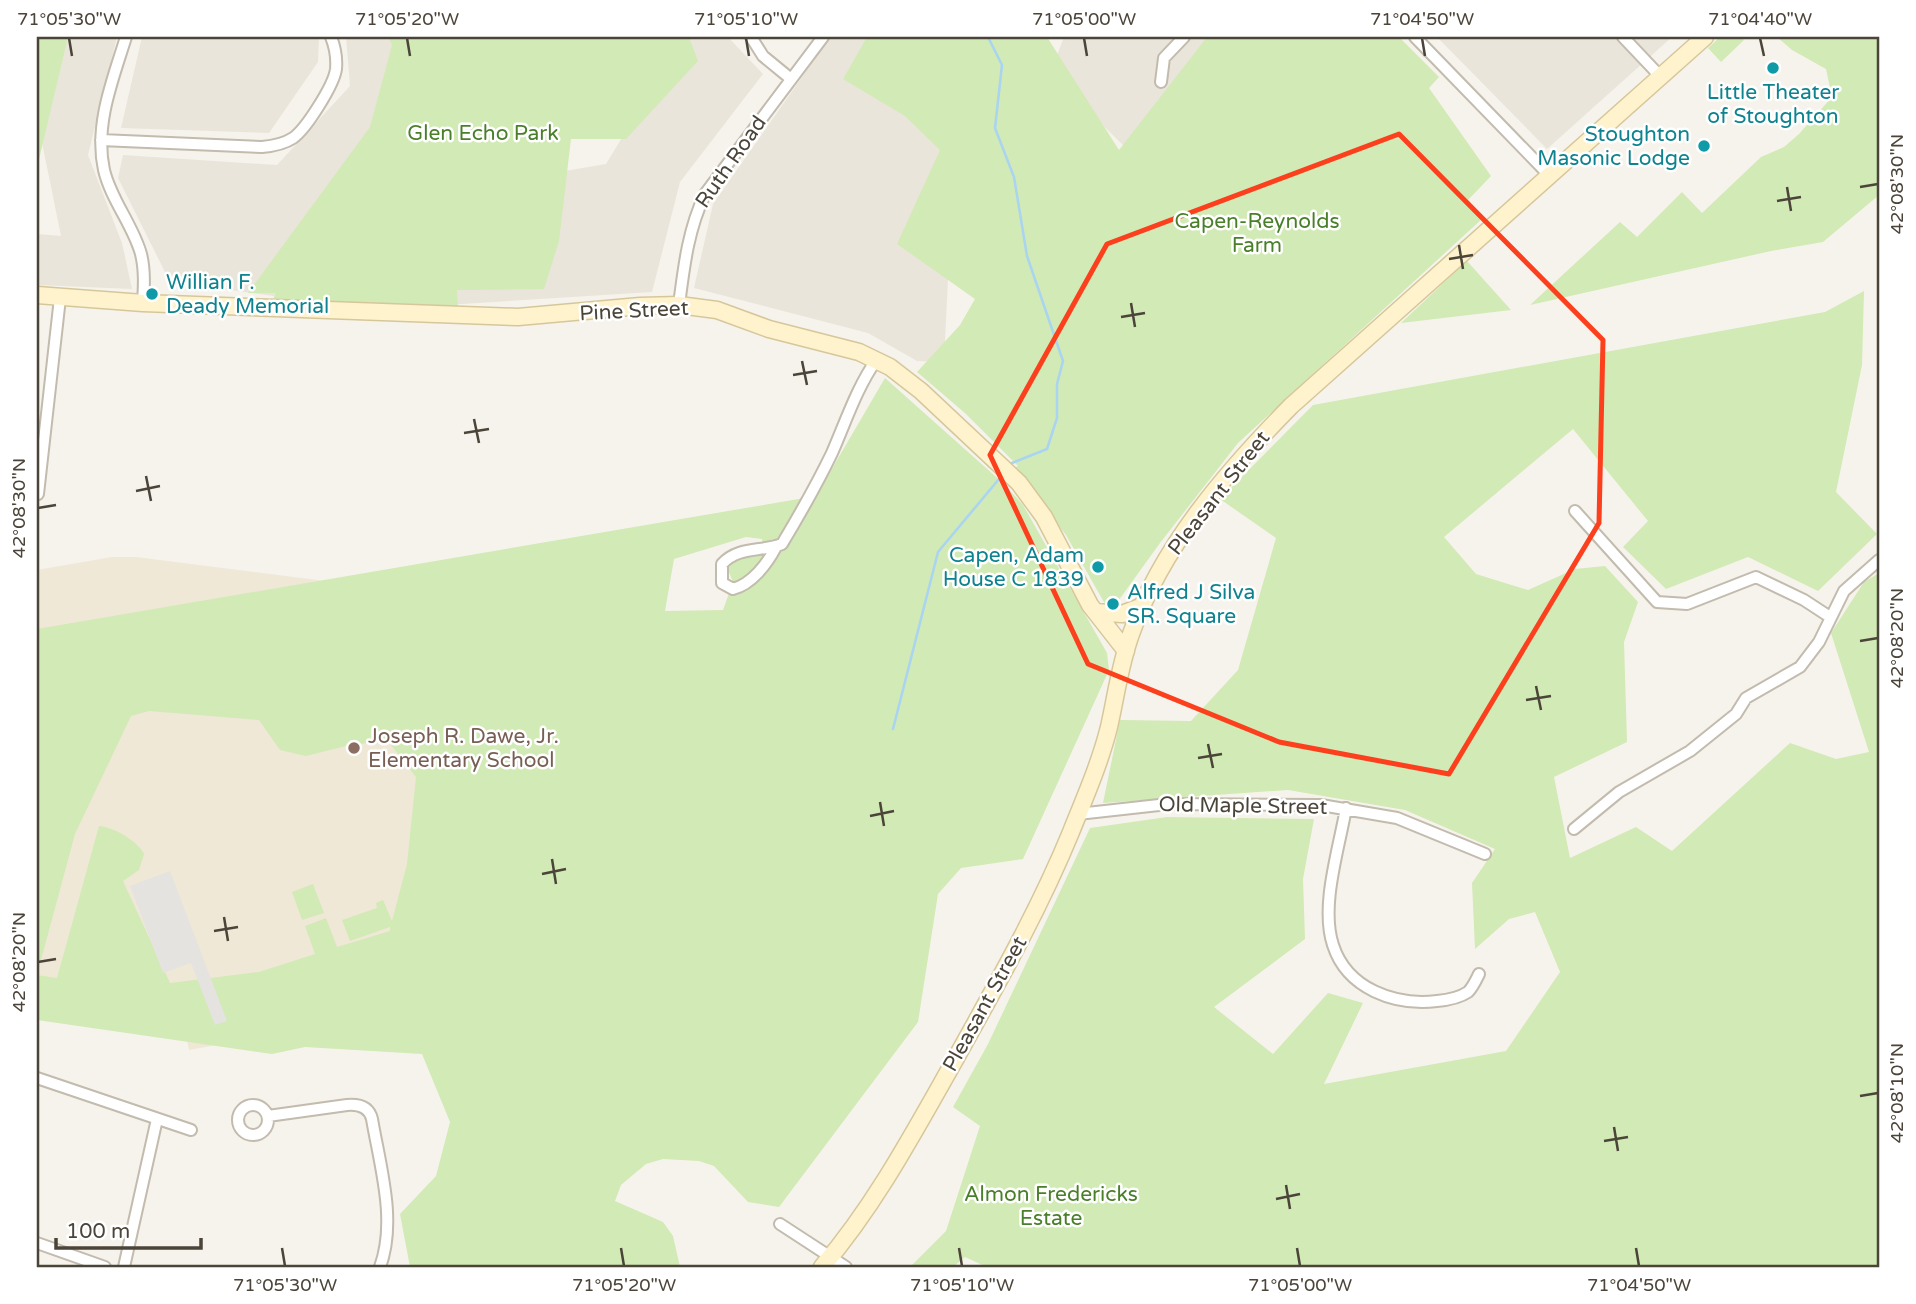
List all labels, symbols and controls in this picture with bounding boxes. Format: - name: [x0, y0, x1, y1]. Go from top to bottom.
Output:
- text: 71°05'30"W: [17, 8, 121, 30]
- text: 71°05'20"W: [355, 8, 459, 30]
- text: 71°05'10"W: [694, 8, 798, 30]
- text: 71°05'00"W: [1032, 8, 1136, 30]
- text: 71°04'50"W: [1370, 8, 1474, 30]
- text: 71°04'40"W: [1708, 8, 1812, 30]
- marker: Little Theater of Stoughton: [1765, 60, 1781, 76]
- place label: Little Theater of Stoughton: [1707, 80, 1839, 129]
- street label: Ruth Road: [690, 111, 772, 213]
- park label: Glen Echo Park: [407, 121, 559, 146]
- place label: Stoughton Masonic Lodge: [1537, 122, 1690, 171]
- text: 42°08'30"N: [1886, 134, 1908, 234]
- marker: Stoughton Masonic Lodge: [1696, 138, 1712, 154]
- park label: Capen-Reynolds Farm: [1174, 209, 1340, 258]
- place label: Willian F. Deady Memorial: [166, 270, 329, 319]
- marker: Willian F. Deady Memorial: [144, 286, 160, 302]
- street label: Pine Street: [579, 296, 689, 326]
- street label: Pleasant Street: [1163, 426, 1275, 560]
- text: 42°08'30"N: [8, 458, 30, 558]
- place label: Capen, Adam House C 1839: [943, 543, 1084, 592]
- marker: Capen, Adam House C 1839: [1090, 559, 1106, 575]
- place label: Alfred J Silva SR. Square: [1127, 580, 1255, 629]
- text: 42°08'20"N: [1886, 588, 1908, 688]
- marker: Alfred J Silva SR. Square: [1105, 596, 1121, 612]
- place label: Joseph R. Dawe, Jr. Elementary School: [368, 724, 559, 773]
- marker: Joseph R. Dawe, Jr. Elementary School: [346, 740, 362, 756]
- street label: Old Maple Street: [1158, 792, 1328, 820]
- text: 42°08'20"N: [8, 912, 30, 1012]
- street label: Pleasant Street: [938, 932, 1032, 1076]
- text: 42°08'10"N: [1886, 1043, 1908, 1143]
- park label: Almon Fredericks Estate: [964, 1182, 1138, 1231]
- scale bar: [56, 1206, 201, 1250]
- text: 100 m: [66, 1219, 130, 1244]
- text: 71°05'30"W: [233, 1274, 337, 1296]
- text: 71°05'20"W: [572, 1274, 676, 1296]
- text: 71°05'10"W: [910, 1274, 1014, 1296]
- text: 71°05'00"W: [1248, 1274, 1352, 1296]
- text: 71°04'50"W: [1587, 1274, 1691, 1296]

